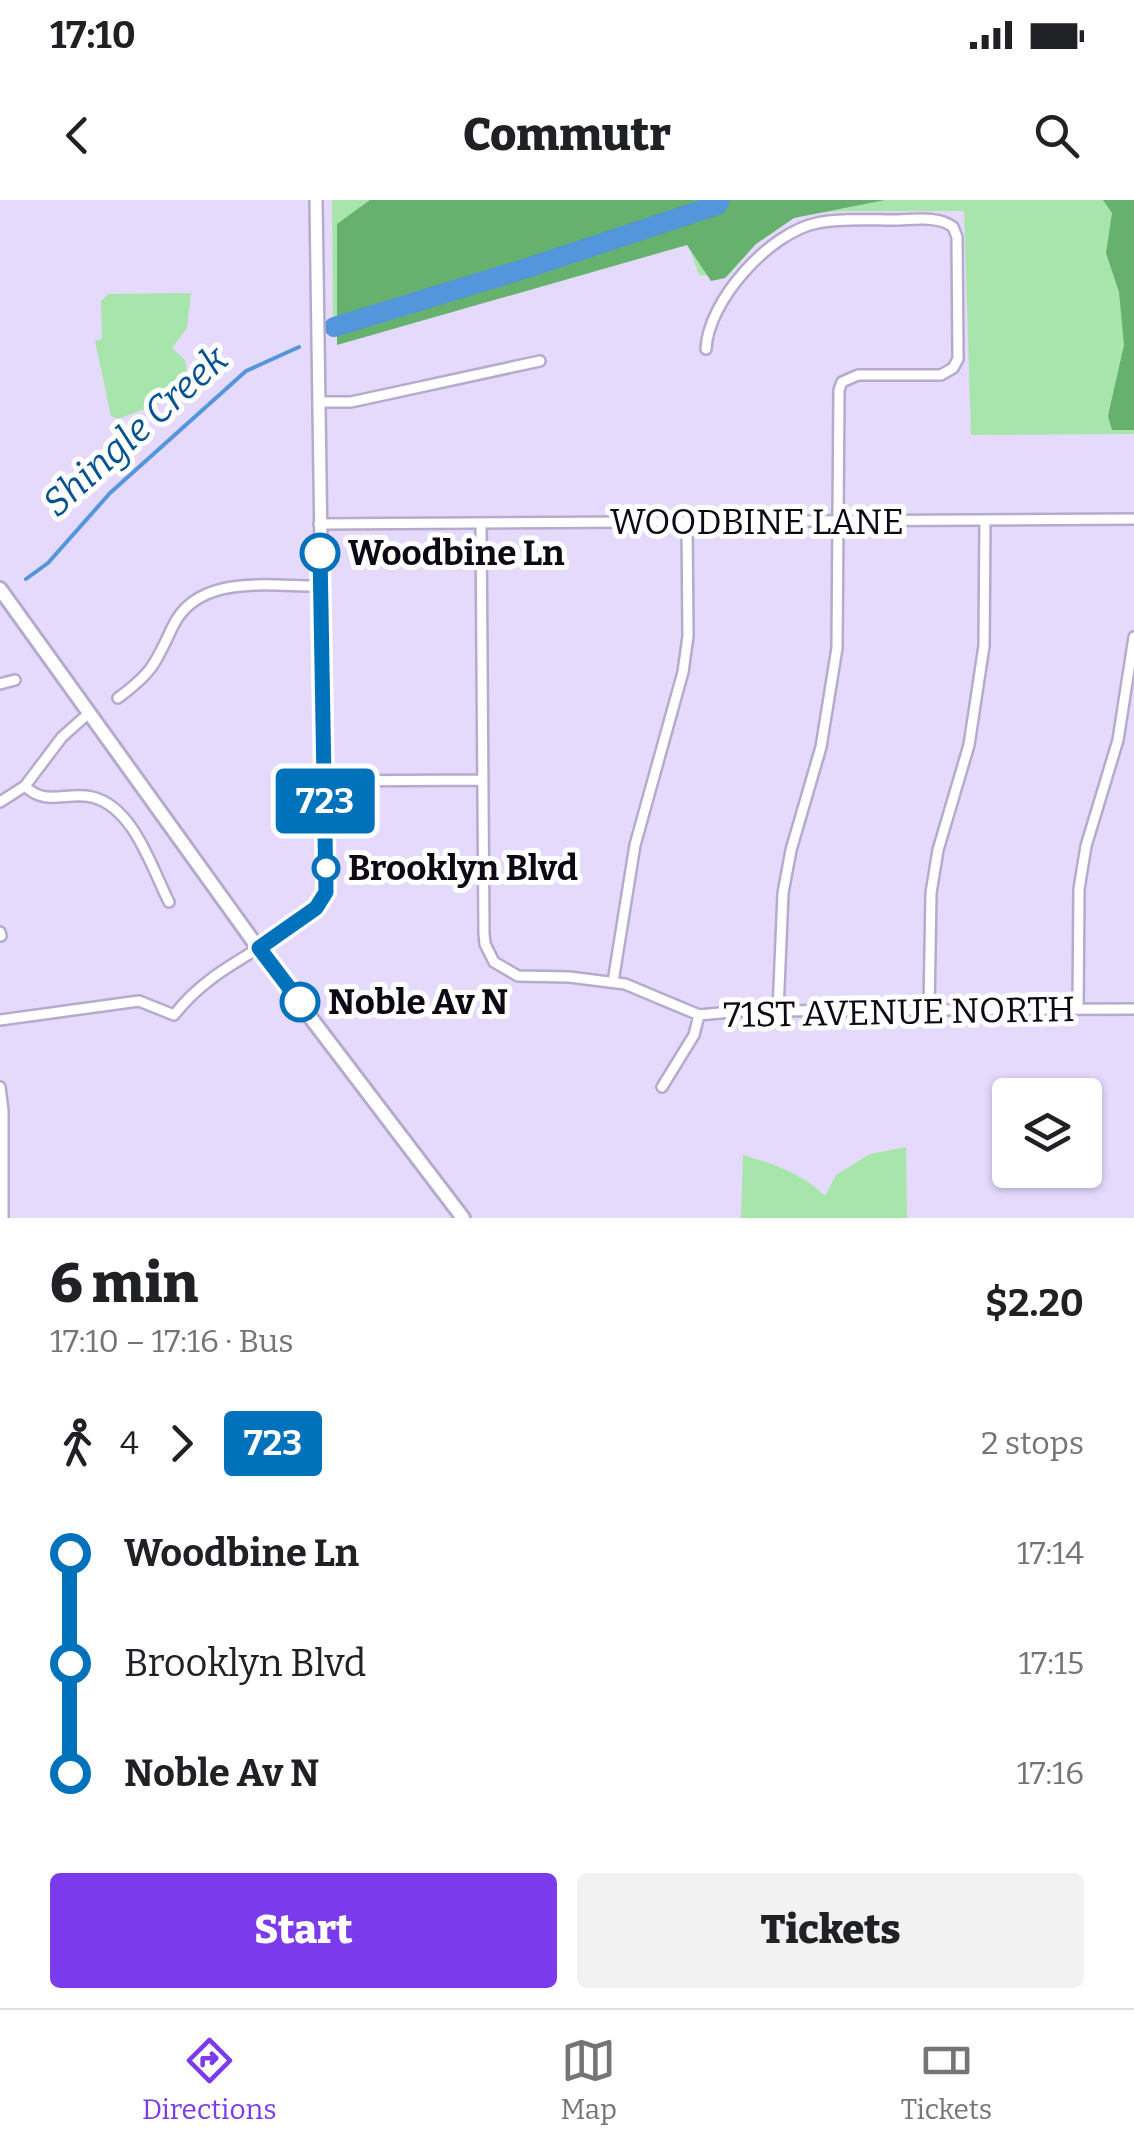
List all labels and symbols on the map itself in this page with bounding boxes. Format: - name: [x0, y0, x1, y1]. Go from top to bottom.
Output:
- water label: Shingle Creek: [33, 336, 237, 526]
- street label: WOODBINE LANE: [610, 501, 904, 543]
- place label: Woodbine Ln: [348, 532, 565, 574]
- marker: Woodbine Ln: [301, 534, 339, 572]
- line badge: 723: [268, 768, 382, 834]
- place label: Brooklyn Blvd: [348, 847, 578, 889]
- marker: Brooklyn Blvd: [313, 855, 339, 881]
- place label: Noble Av N: [328, 981, 508, 1023]
- marker: Noble Av N: [281, 983, 319, 1021]
- street label: 71ST AVENUE NORTH: [723, 988, 1075, 1036]

